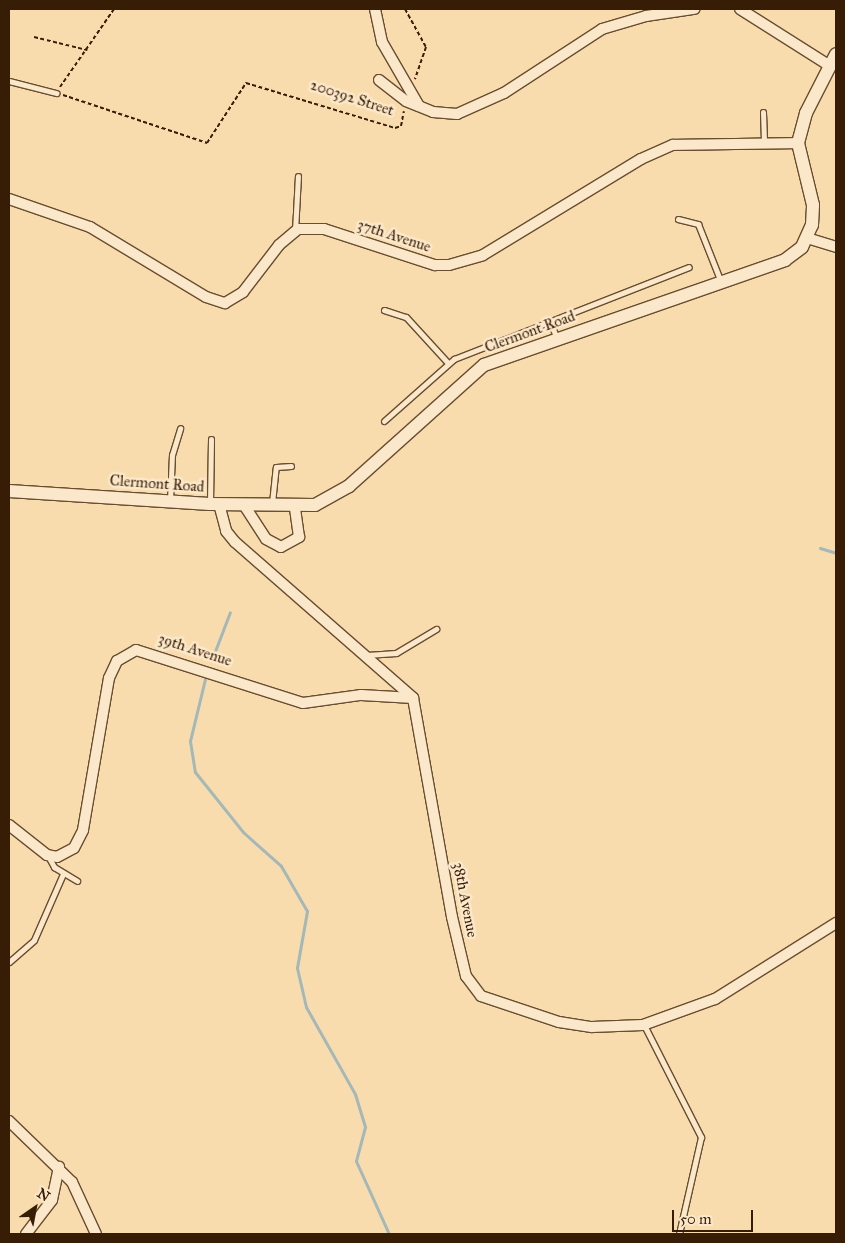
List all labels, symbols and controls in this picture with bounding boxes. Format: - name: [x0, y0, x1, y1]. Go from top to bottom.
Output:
- street label: 200392 Street: [308, 76, 396, 120]
- street label: 37th Avenue: [355, 216, 433, 256]
- street label: Clermont Road: [482, 307, 578, 357]
- street label: Clermont Road: [109, 472, 205, 496]
- street label: 39th Avenue: [156, 630, 234, 670]
- street label: 38th Avenue: [449, 861, 481, 939]
- north arrow: [10, 1183, 60, 1233]
- text: N: [34, 1185, 53, 1205]
- scale bar: [675, 1200, 756, 1232]
- text: 50 m: [680, 1210, 712, 1228]

